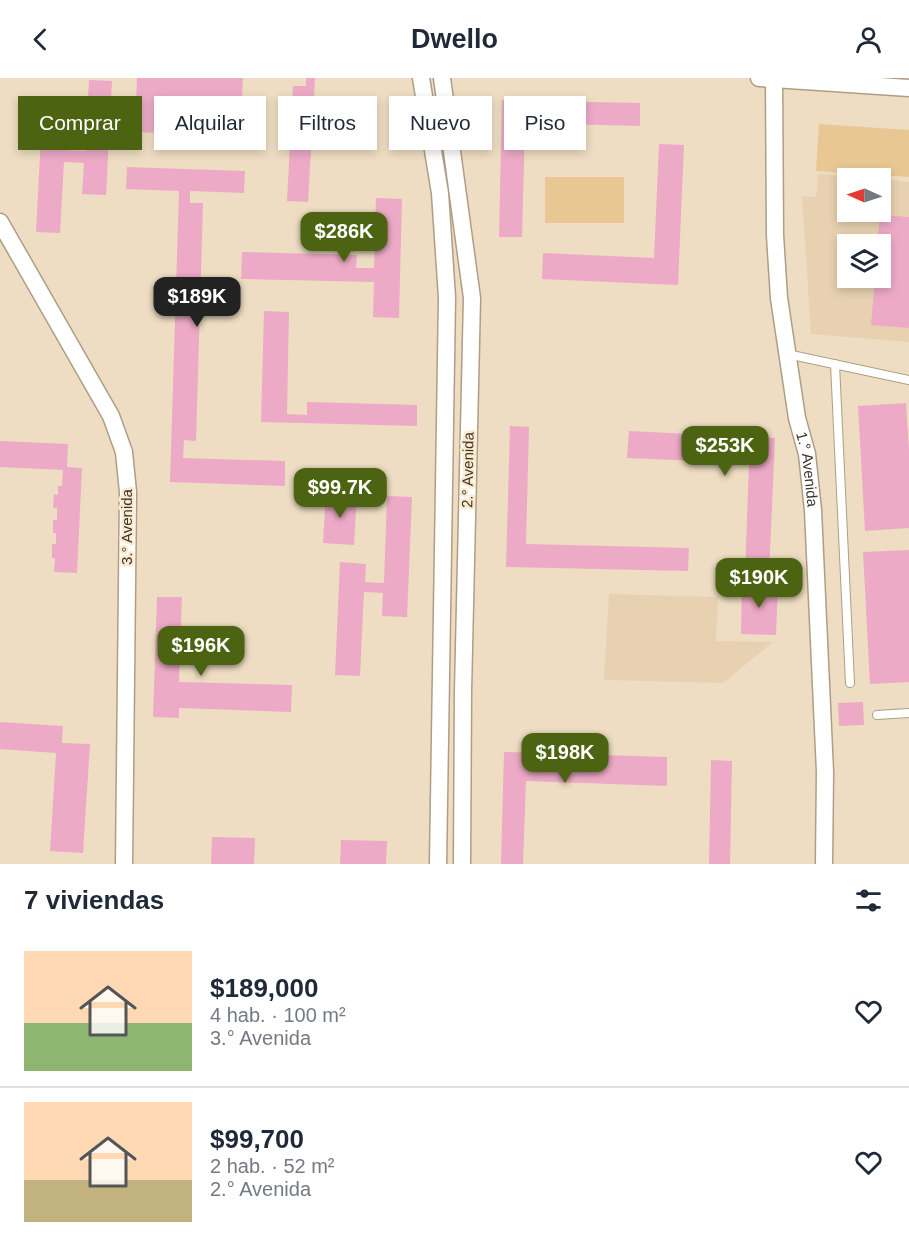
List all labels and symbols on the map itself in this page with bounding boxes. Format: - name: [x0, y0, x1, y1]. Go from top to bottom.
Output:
- north arrow: [837, 168, 891, 222]
- pin: $286K: [302, 212, 386, 263]
- pin: $189K: [155, 277, 239, 328]
- pin: $253K: [683, 426, 767, 477]
- street label: 1.° Avenida: [793, 430, 822, 508]
- street label: 2.° Avenida: [458, 431, 477, 508]
- pin: $99.7K: [291, 468, 389, 519]
- street label: 3.° Avenida: [118, 488, 135, 565]
- pin: $190K: [717, 558, 801, 609]
- pin: $196K: [159, 626, 243, 677]
- pin: $198K: [523, 733, 607, 784]

